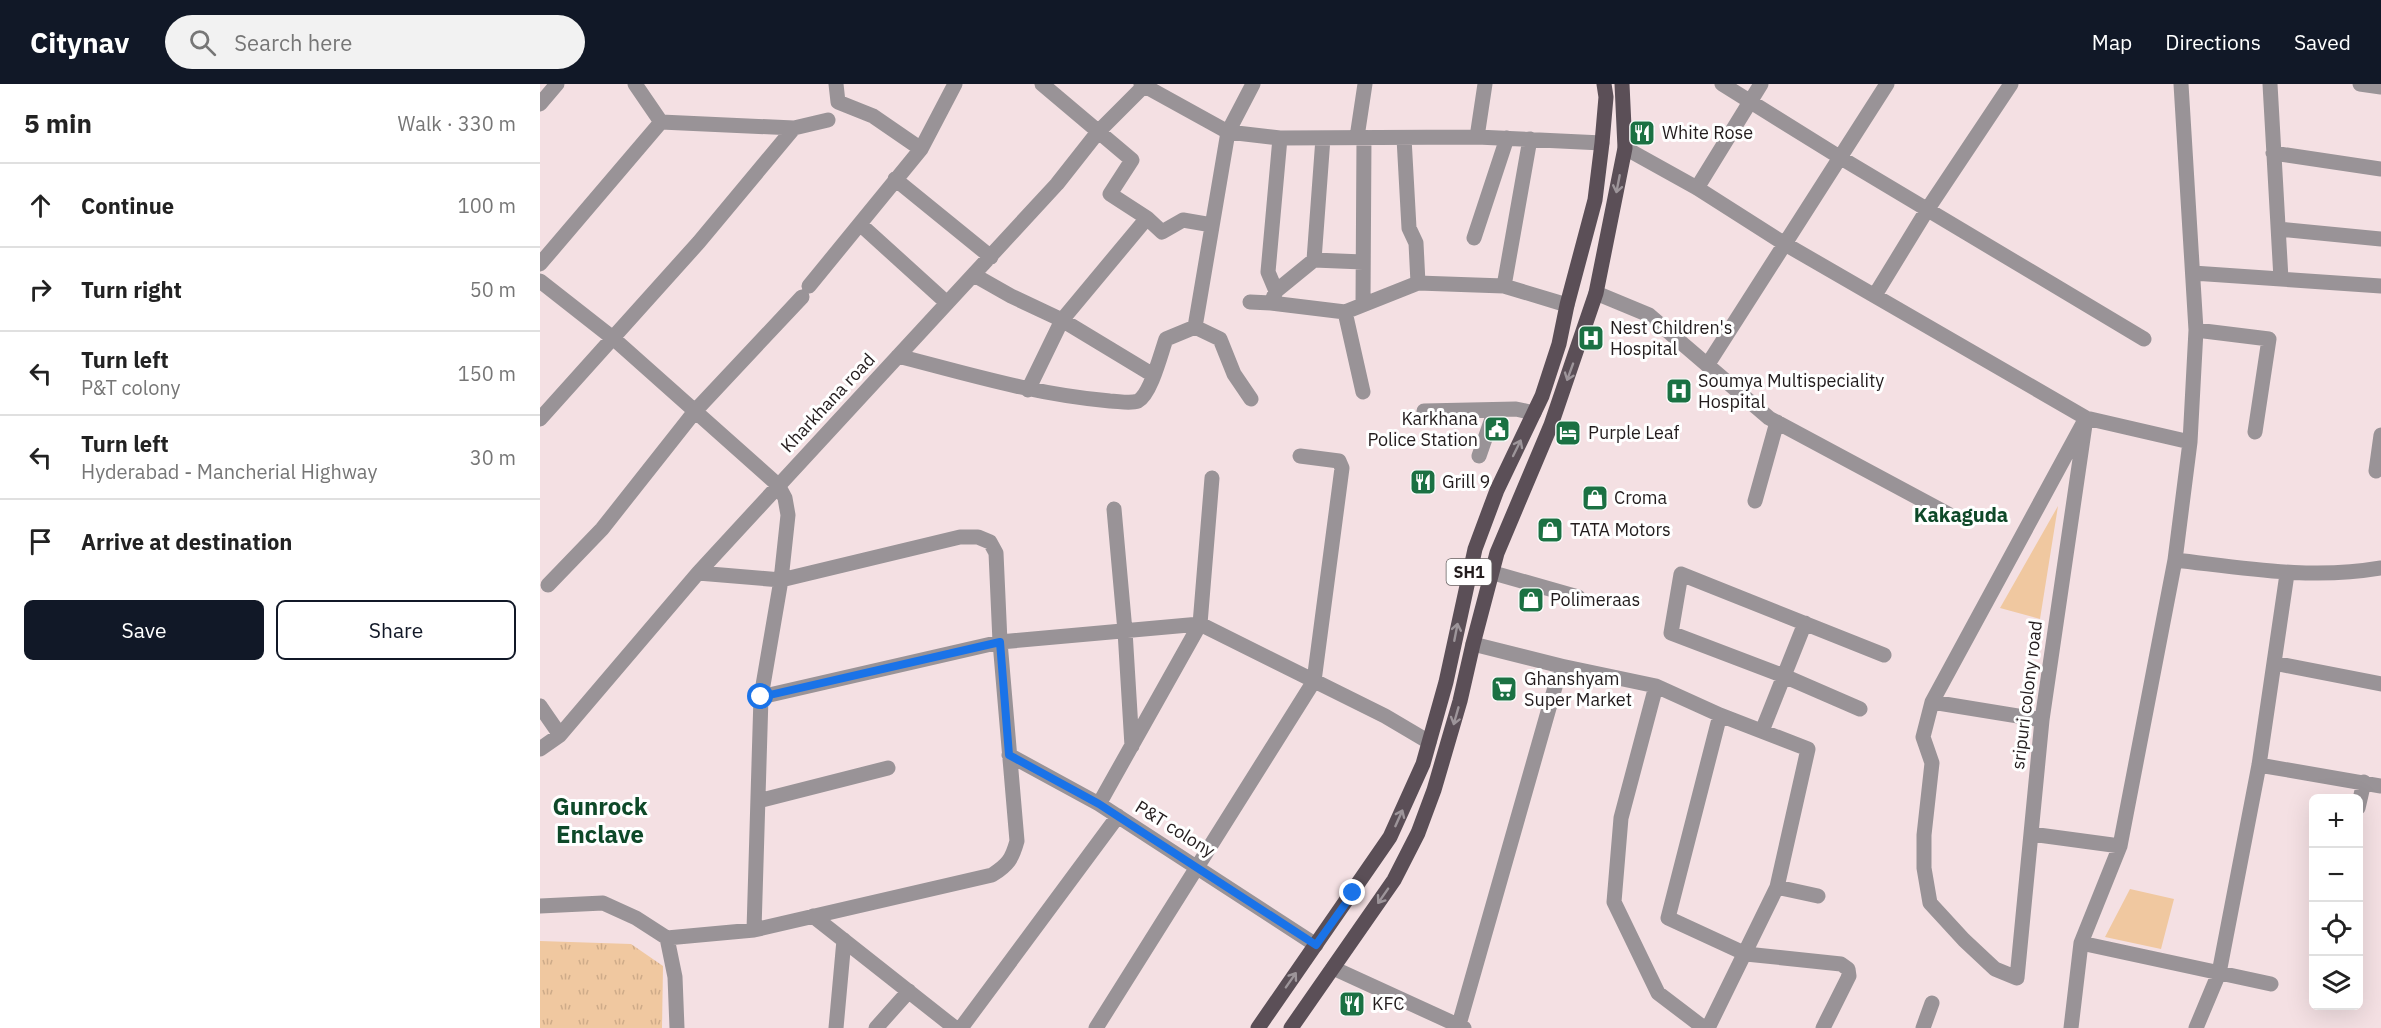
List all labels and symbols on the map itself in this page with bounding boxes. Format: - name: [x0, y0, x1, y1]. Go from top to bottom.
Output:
- restaurant icon: White Rose: [1627, 118, 1657, 148]
- place label: White Rose: [1662, 121, 1753, 144]
- one-way arrow: [1612, 173, 1623, 193]
- place label: Nest Children's Hospital: [1610, 316, 1733, 360]
- hospital icon: Nest Children's Hospital: [1576, 323, 1606, 353]
- street label: Kharkhana road: [776, 348, 880, 457]
- one-way arrow: [1564, 362, 1575, 381]
- place label: Soumya Multispeciality Hospital: [1698, 369, 1884, 413]
- hospital icon: Soumya Multispeciality Hospital: [1664, 376, 1694, 406]
- place label: Karkhana Police Station: [1367, 407, 1478, 451]
- public building icon: Karkhana Police Station: [1482, 414, 1512, 444]
- hotel icon: Purple Leaf: [1553, 418, 1583, 448]
- place label: Purple Leaf: [1588, 421, 1680, 444]
- one-way arrow: [1511, 439, 1523, 457]
- restaurant icon: Grill 9: [1408, 467, 1438, 497]
- place label: Grill 9: [1442, 470, 1490, 493]
- shop icon: Croma: [1580, 483, 1610, 513]
- place label: Croma: [1614, 486, 1667, 509]
- district label: Kakaguda: [1914, 501, 2008, 528]
- shop icon: TATA Motors: [1535, 515, 1565, 545]
- place label: TATA Motors: [1570, 518, 1671, 541]
- road number: SH1: [1446, 559, 1492, 585]
- shop icon: Polimeraas: [1516, 585, 1546, 615]
- place label: Polimeraas: [1550, 588, 1640, 611]
- street label: sripuri colony road: [2006, 619, 2047, 771]
- one-way arrow: [1451, 623, 1462, 643]
- place label: Ghanshyam Super Market: [1524, 667, 1632, 711]
- supermarket icon: Ghanshyam Super Market: [1489, 674, 1519, 704]
- route start: [747, 683, 773, 709]
- one-way arrow: [1450, 706, 1461, 725]
- district label: Gunrock Enclave: [552, 790, 648, 850]
- street label: P&T colony: [1131, 795, 1219, 862]
- one-way arrow: [1394, 809, 1405, 828]
- route end: [1339, 879, 1365, 905]
- one-way arrow: [1377, 887, 1389, 903]
- one-way arrow: [1285, 973, 1297, 989]
- restaurant icon: KFC: [1337, 989, 1367, 1019]
- place label: KFC: [1372, 992, 1404, 1015]

